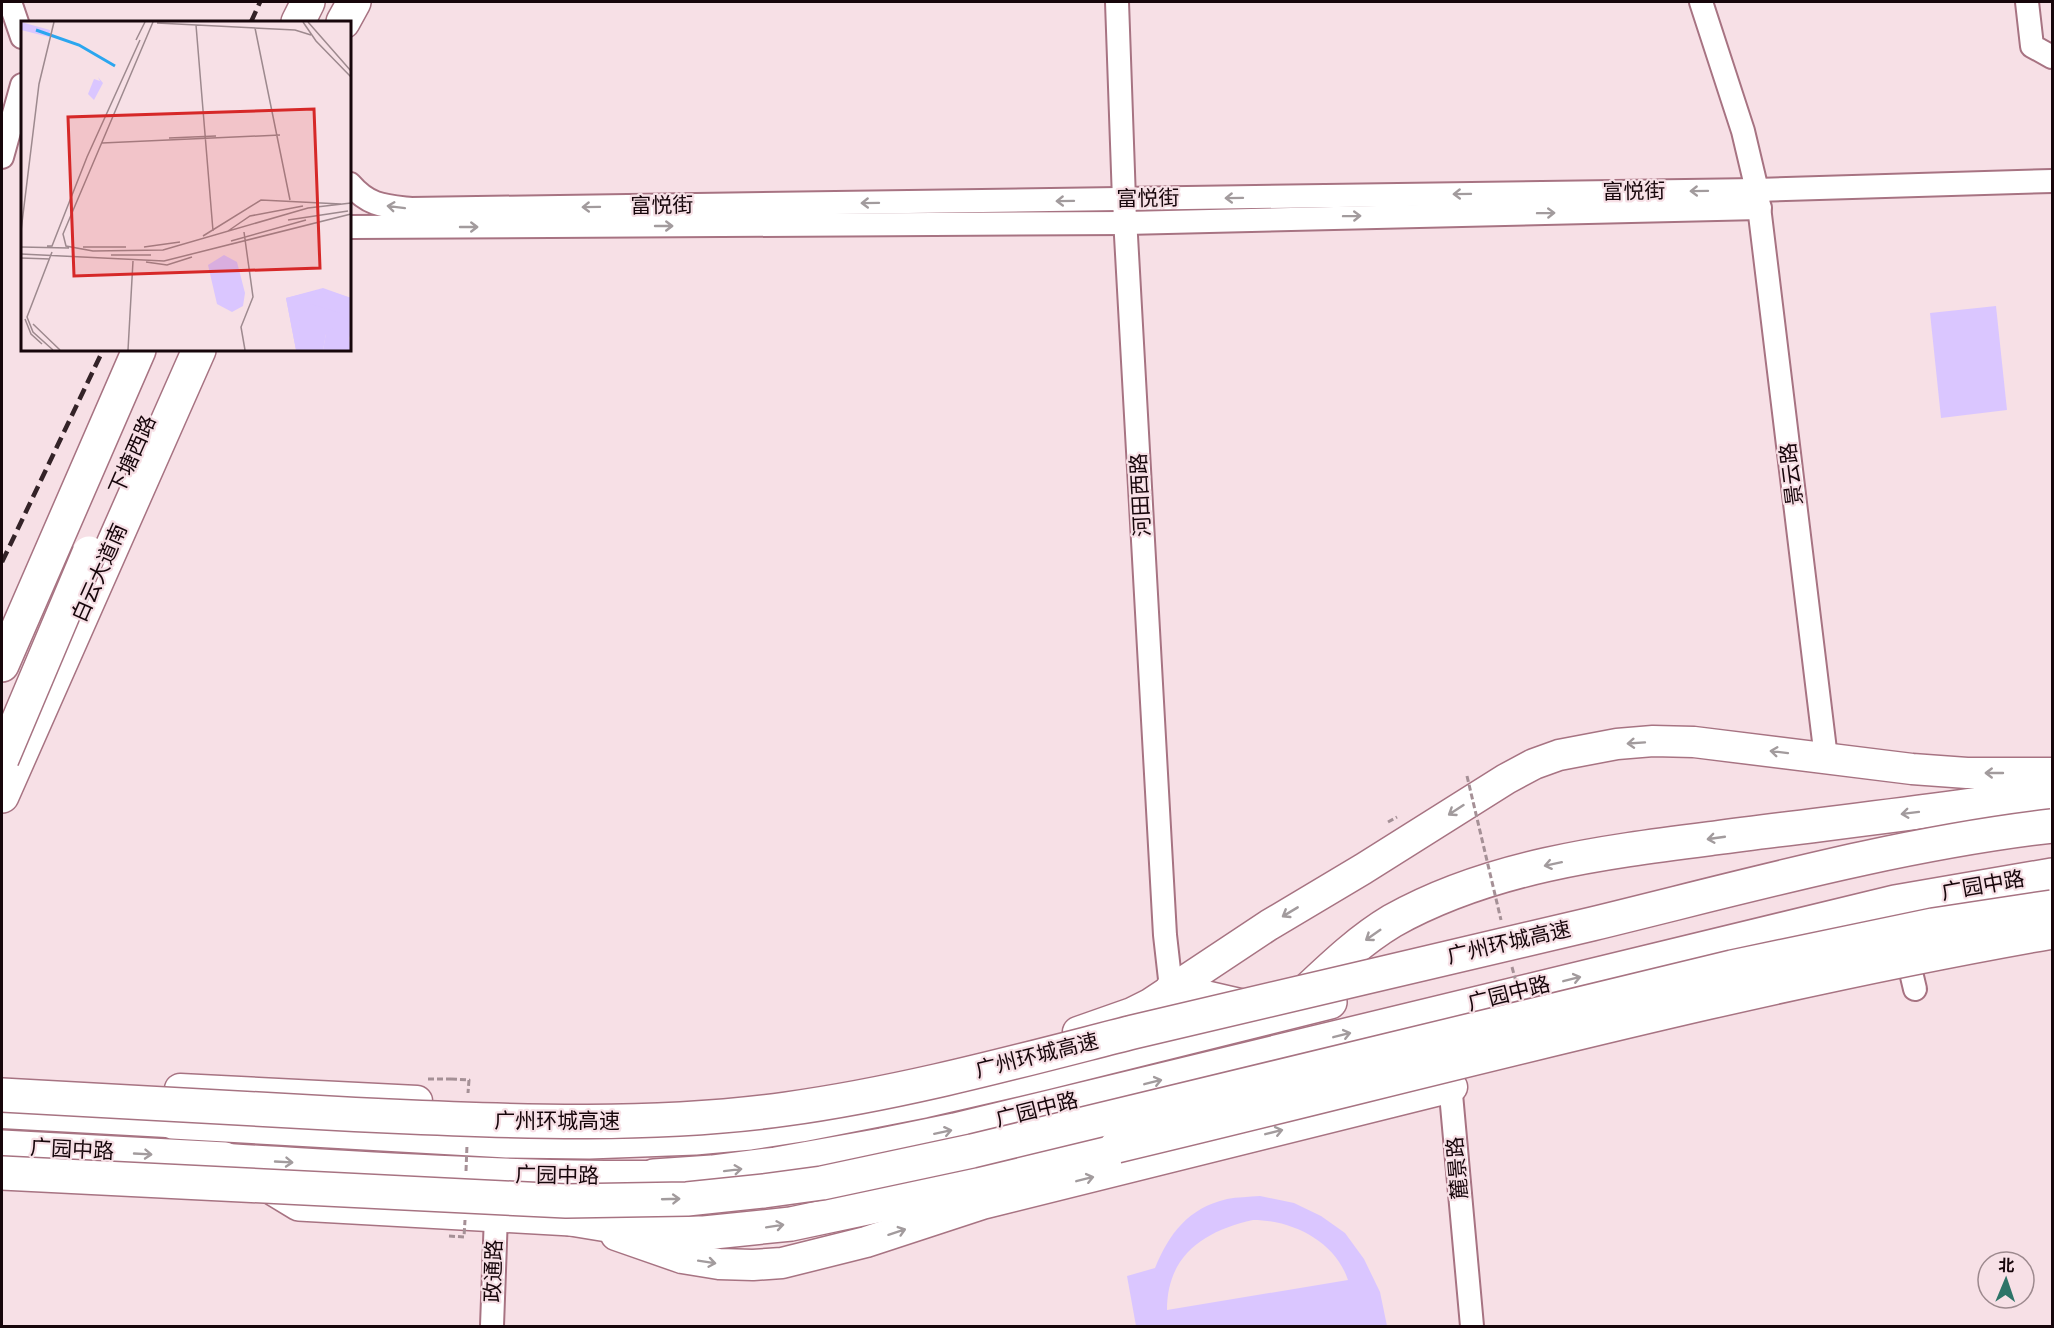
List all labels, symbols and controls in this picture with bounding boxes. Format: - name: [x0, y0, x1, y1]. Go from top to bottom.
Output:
- inset map: [21, 21, 351, 351]
- street label: 富悦街: [1602, 180, 1666, 203]
- one-way arrow: [1689, 185, 1709, 196]
- street label: 富悦街: [1116, 187, 1180, 210]
- one-way arrow: [1452, 188, 1472, 200]
- one-way arrow: [1224, 192, 1244, 204]
- street label: 富悦街: [630, 194, 694, 217]
- one-way arrow: [1056, 195, 1076, 206]
- one-way arrow: [861, 197, 881, 209]
- one-way arrow: [387, 201, 407, 212]
- one-way arrow: [582, 201, 602, 212]
- one-way arrow: [1536, 207, 1556, 218]
- one-way arrow: [1341, 211, 1361, 222]
- one-way arrow: [653, 220, 673, 232]
- one-way arrow: [458, 221, 478, 233]
- street label: 下塘西路: [105, 412, 160, 498]
- street label: 景云路: [1777, 441, 1806, 507]
- street label: 河田西路: [1127, 453, 1154, 538]
- street label: 白云大道南: [68, 520, 131, 625]
- one-way arrow: [1626, 737, 1646, 748]
- one-way arrow: [1770, 746, 1790, 757]
- one-way arrow: [1985, 767, 2005, 779]
- one-way arrow: [1448, 804, 1465, 817]
- one-way arrow: [1900, 808, 1920, 819]
- one-way arrow: [1707, 832, 1727, 843]
- one-way arrow: [1544, 859, 1563, 870]
- street label: 广园中路: [1940, 867, 2026, 904]
- one-way arrow: [1282, 906, 1299, 918]
- street label: 广州环城高速: [1445, 918, 1573, 967]
- one-way arrow: [1365, 929, 1382, 941]
- one-way arrow: [1562, 972, 1581, 984]
- street label: 广园中路: [1465, 973, 1552, 1014]
- one-way arrow: [1332, 1028, 1351, 1040]
- street label: 广州环城高速: [973, 1030, 1101, 1081]
- one-way arrow: [1143, 1075, 1162, 1087]
- street label: 广园中路: [993, 1089, 1080, 1130]
- street label: 广州环城高速: [494, 1110, 620, 1132]
- one-way arrow: [1264, 1125, 1283, 1137]
- one-way arrow: [933, 1126, 952, 1138]
- street label: 广园中路: [30, 1136, 115, 1163]
- street label: 麓景路: [1444, 1136, 1471, 1200]
- one-way arrow: [133, 1148, 153, 1159]
- one-way arrow: [273, 1157, 293, 1168]
- street label: 广园中路: [515, 1164, 599, 1187]
- one-way arrow: [723, 1164, 742, 1175]
- one-way arrow: [1075, 1173, 1094, 1184]
- one-way arrow: [661, 1194, 681, 1205]
- one-way arrow: [765, 1221, 784, 1232]
- one-way arrow: [887, 1226, 906, 1237]
- street label: 政通路: [481, 1239, 506, 1303]
- north arrow: [1976, 1250, 2036, 1310]
- one-way arrow: [696, 1257, 716, 1268]
- text: 北: [1998, 1257, 2015, 1274]

